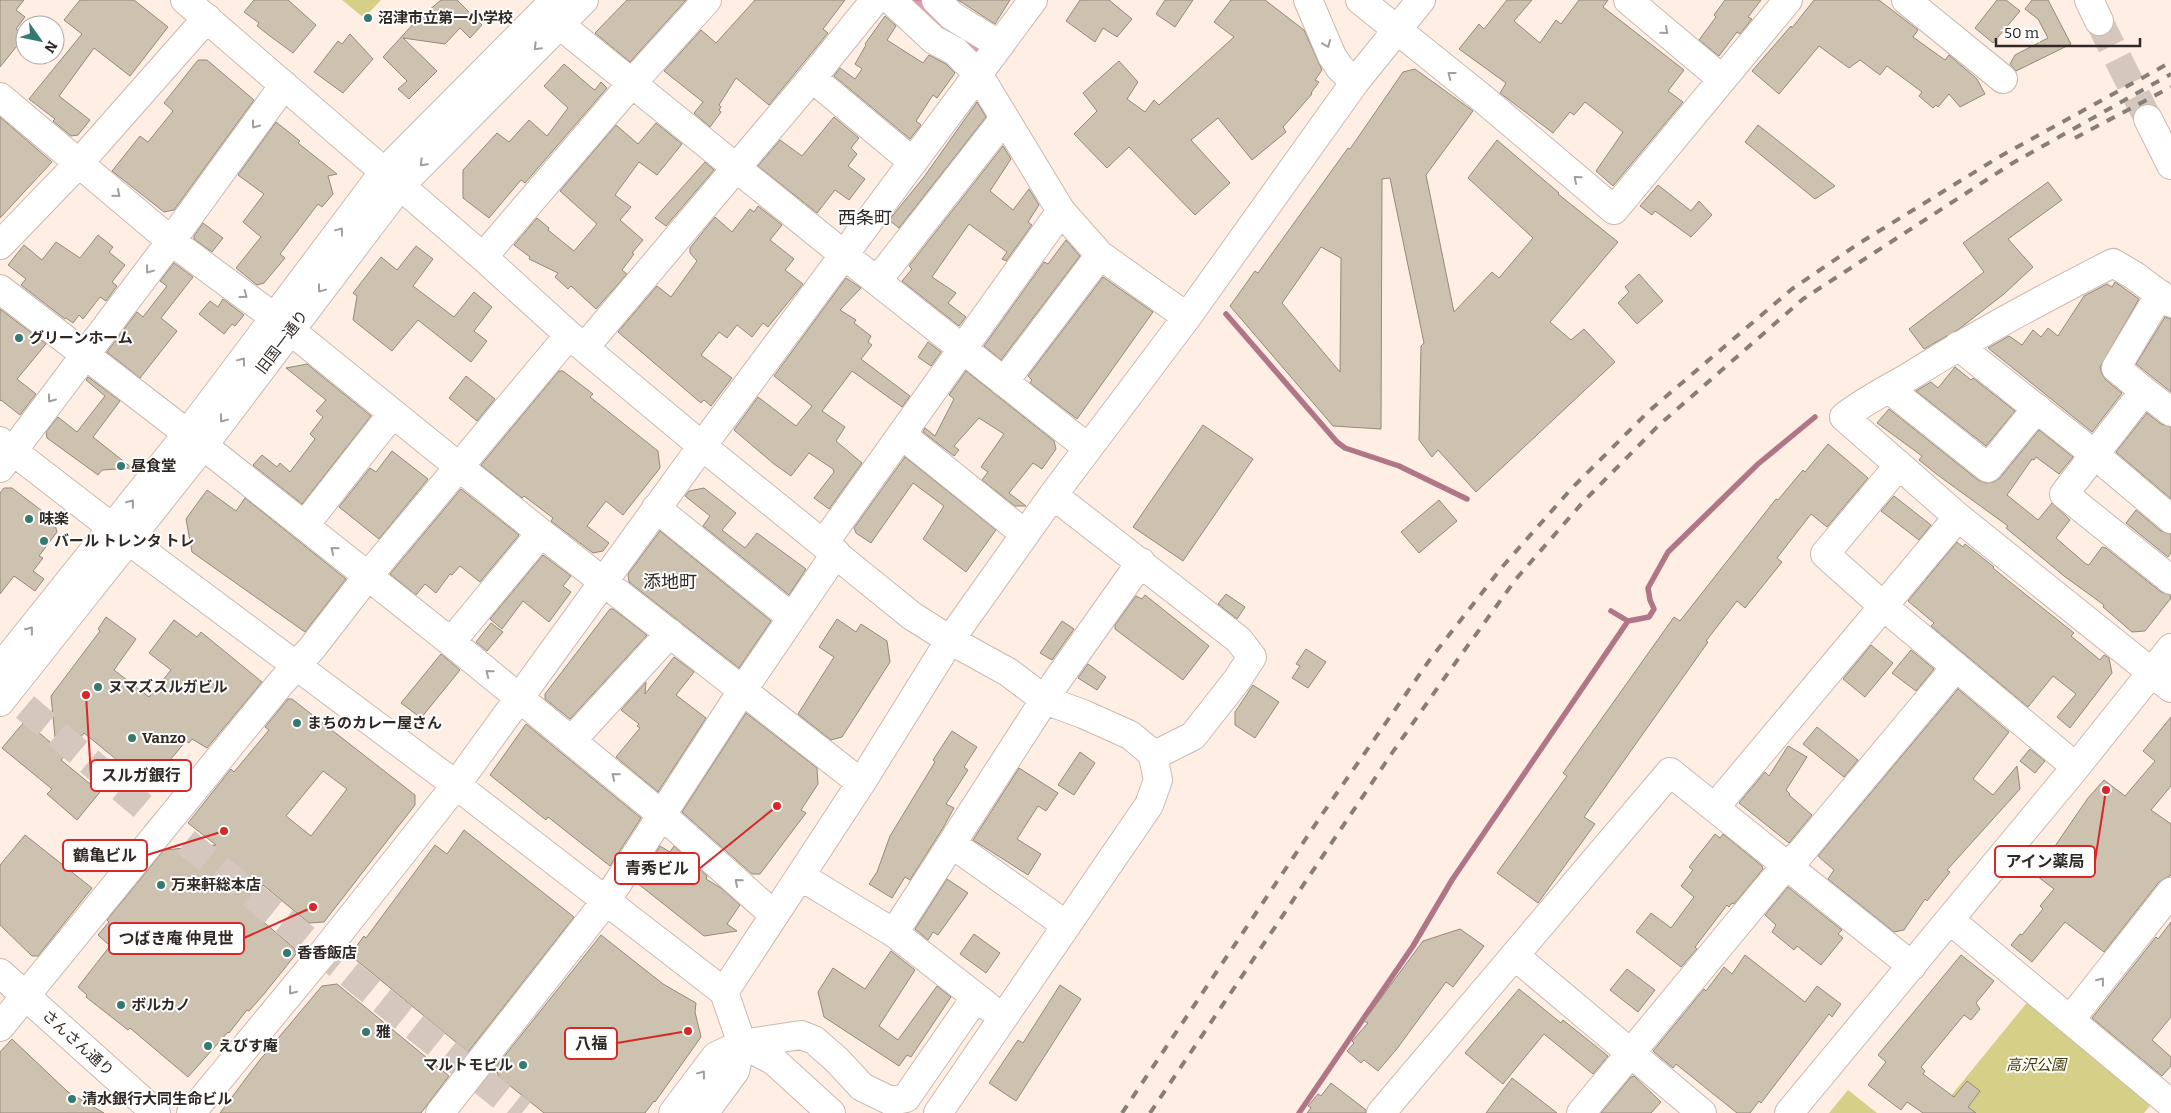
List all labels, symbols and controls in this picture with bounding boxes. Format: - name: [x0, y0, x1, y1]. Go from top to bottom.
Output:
- place label: 沼津市立第一小学校: [378, 9, 513, 27]
- marker: 沼津市立第一小学校: [362, 12, 374, 24]
- north arrow: [15, 15, 65, 65]
- scale bar: [1996, 15, 2140, 47]
- text: 50 m: [2004, 24, 2040, 42]
- one-way arrow: [1659, 26, 1668, 34]
- text: N: [40, 38, 61, 56]
- one-way arrow: [1321, 39, 1331, 48]
- one-way arrow: [534, 41, 543, 50]
- one-way arrow: [1448, 72, 1457, 81]
- one-way arrow: [252, 119, 261, 128]
- one-way arrow: [420, 157, 429, 166]
- one-way arrow: [1573, 175, 1582, 184]
- one-way arrow: [111, 188, 120, 197]
- district label: 西条町: [838, 207, 892, 229]
- one-way arrow: [334, 227, 343, 237]
- one-way arrow: [146, 264, 155, 274]
- one-way arrow: [319, 283, 327, 292]
- one-way arrow: [238, 289, 248, 298]
- street label: 旧国一通り: [252, 307, 312, 377]
- place label: グリーンホーム: [29, 329, 133, 347]
- marker: グリーンホーム: [13, 332, 25, 344]
- one-way arrow: [237, 358, 245, 367]
- one-way arrow: [48, 393, 57, 403]
- one-way arrow: [221, 413, 229, 422]
- place label: 昼食堂: [131, 457, 176, 475]
- marker: 昼食堂: [115, 460, 127, 472]
- one-way arrow: [126, 499, 135, 508]
- place label: 味楽: [39, 510, 69, 528]
- marker: 味楽: [23, 513, 35, 525]
- place label: バール トレンタ トレ: [54, 532, 194, 550]
- marker: バール トレンタ トレ: [38, 535, 50, 547]
- one-way arrow: [331, 547, 340, 556]
- district label: 添地町: [643, 571, 697, 593]
- one-way arrow: [25, 627, 33, 636]
- one-way arrow: [486, 671, 495, 679]
- place label: ヌマズスルガビル: [108, 678, 228, 696]
- marker: ヌマズスルガビル: [92, 681, 104, 693]
- place label: まちのカレー屋さん: [307, 714, 442, 732]
- marker: まちのカレー屋さん: [291, 717, 303, 729]
- place label: Vanzo: [142, 729, 186, 747]
- marker: Vanzo: [126, 732, 138, 744]
- callout: スルガ銀行: [91, 760, 191, 791]
- text: スルガ銀行: [101, 766, 181, 785]
- one-way arrow: [612, 773, 621, 781]
- callout: 鶴亀ビル: [63, 840, 147, 871]
- text: 鶴亀ビル: [73, 846, 137, 865]
- callout: アイン薬局: [1995, 846, 2095, 877]
- text: アイン薬局: [2005, 852, 2085, 871]
- callout: 青秀ビル: [615, 853, 699, 884]
- text: 青秀ビル: [625, 859, 689, 878]
- place label: 万来軒総本店: [171, 876, 261, 894]
- marker: 万来軒総本店: [155, 879, 167, 891]
- one-way arrow: [734, 879, 743, 888]
- callout: つばき庵 仲見世: [109, 923, 244, 954]
- text: つばき庵 仲見世: [119, 929, 233, 948]
- place label: 香香飯店: [297, 944, 357, 962]
- marker: 香香飯店: [281, 947, 293, 959]
- one-way arrow: [2095, 978, 2104, 987]
- one-way arrow: [289, 985, 297, 994]
- place label: ボルカノ: [131, 996, 191, 1014]
- marker: ボルカノ: [115, 999, 127, 1011]
- street label: さんさん通り: [39, 1006, 117, 1080]
- place label: 雅: [376, 1023, 391, 1041]
- marker: 雅: [360, 1026, 372, 1038]
- callout: 八福: [565, 1028, 617, 1059]
- text: 八福: [575, 1034, 607, 1053]
- place label: えびす庵: [218, 1037, 278, 1055]
- marker: えびす庵: [202, 1040, 214, 1052]
- place label: マルトモビル: [423, 1056, 513, 1074]
- park label: 高沢公園: [2006, 1056, 2068, 1074]
- marker: マルトモビル: [517, 1059, 529, 1071]
- one-way arrow: [696, 1070, 705, 1080]
- place label: 清水銀行大同生命ビル: [82, 1090, 232, 1108]
- marker: 清水銀行大同生命ビル: [66, 1093, 78, 1105]

